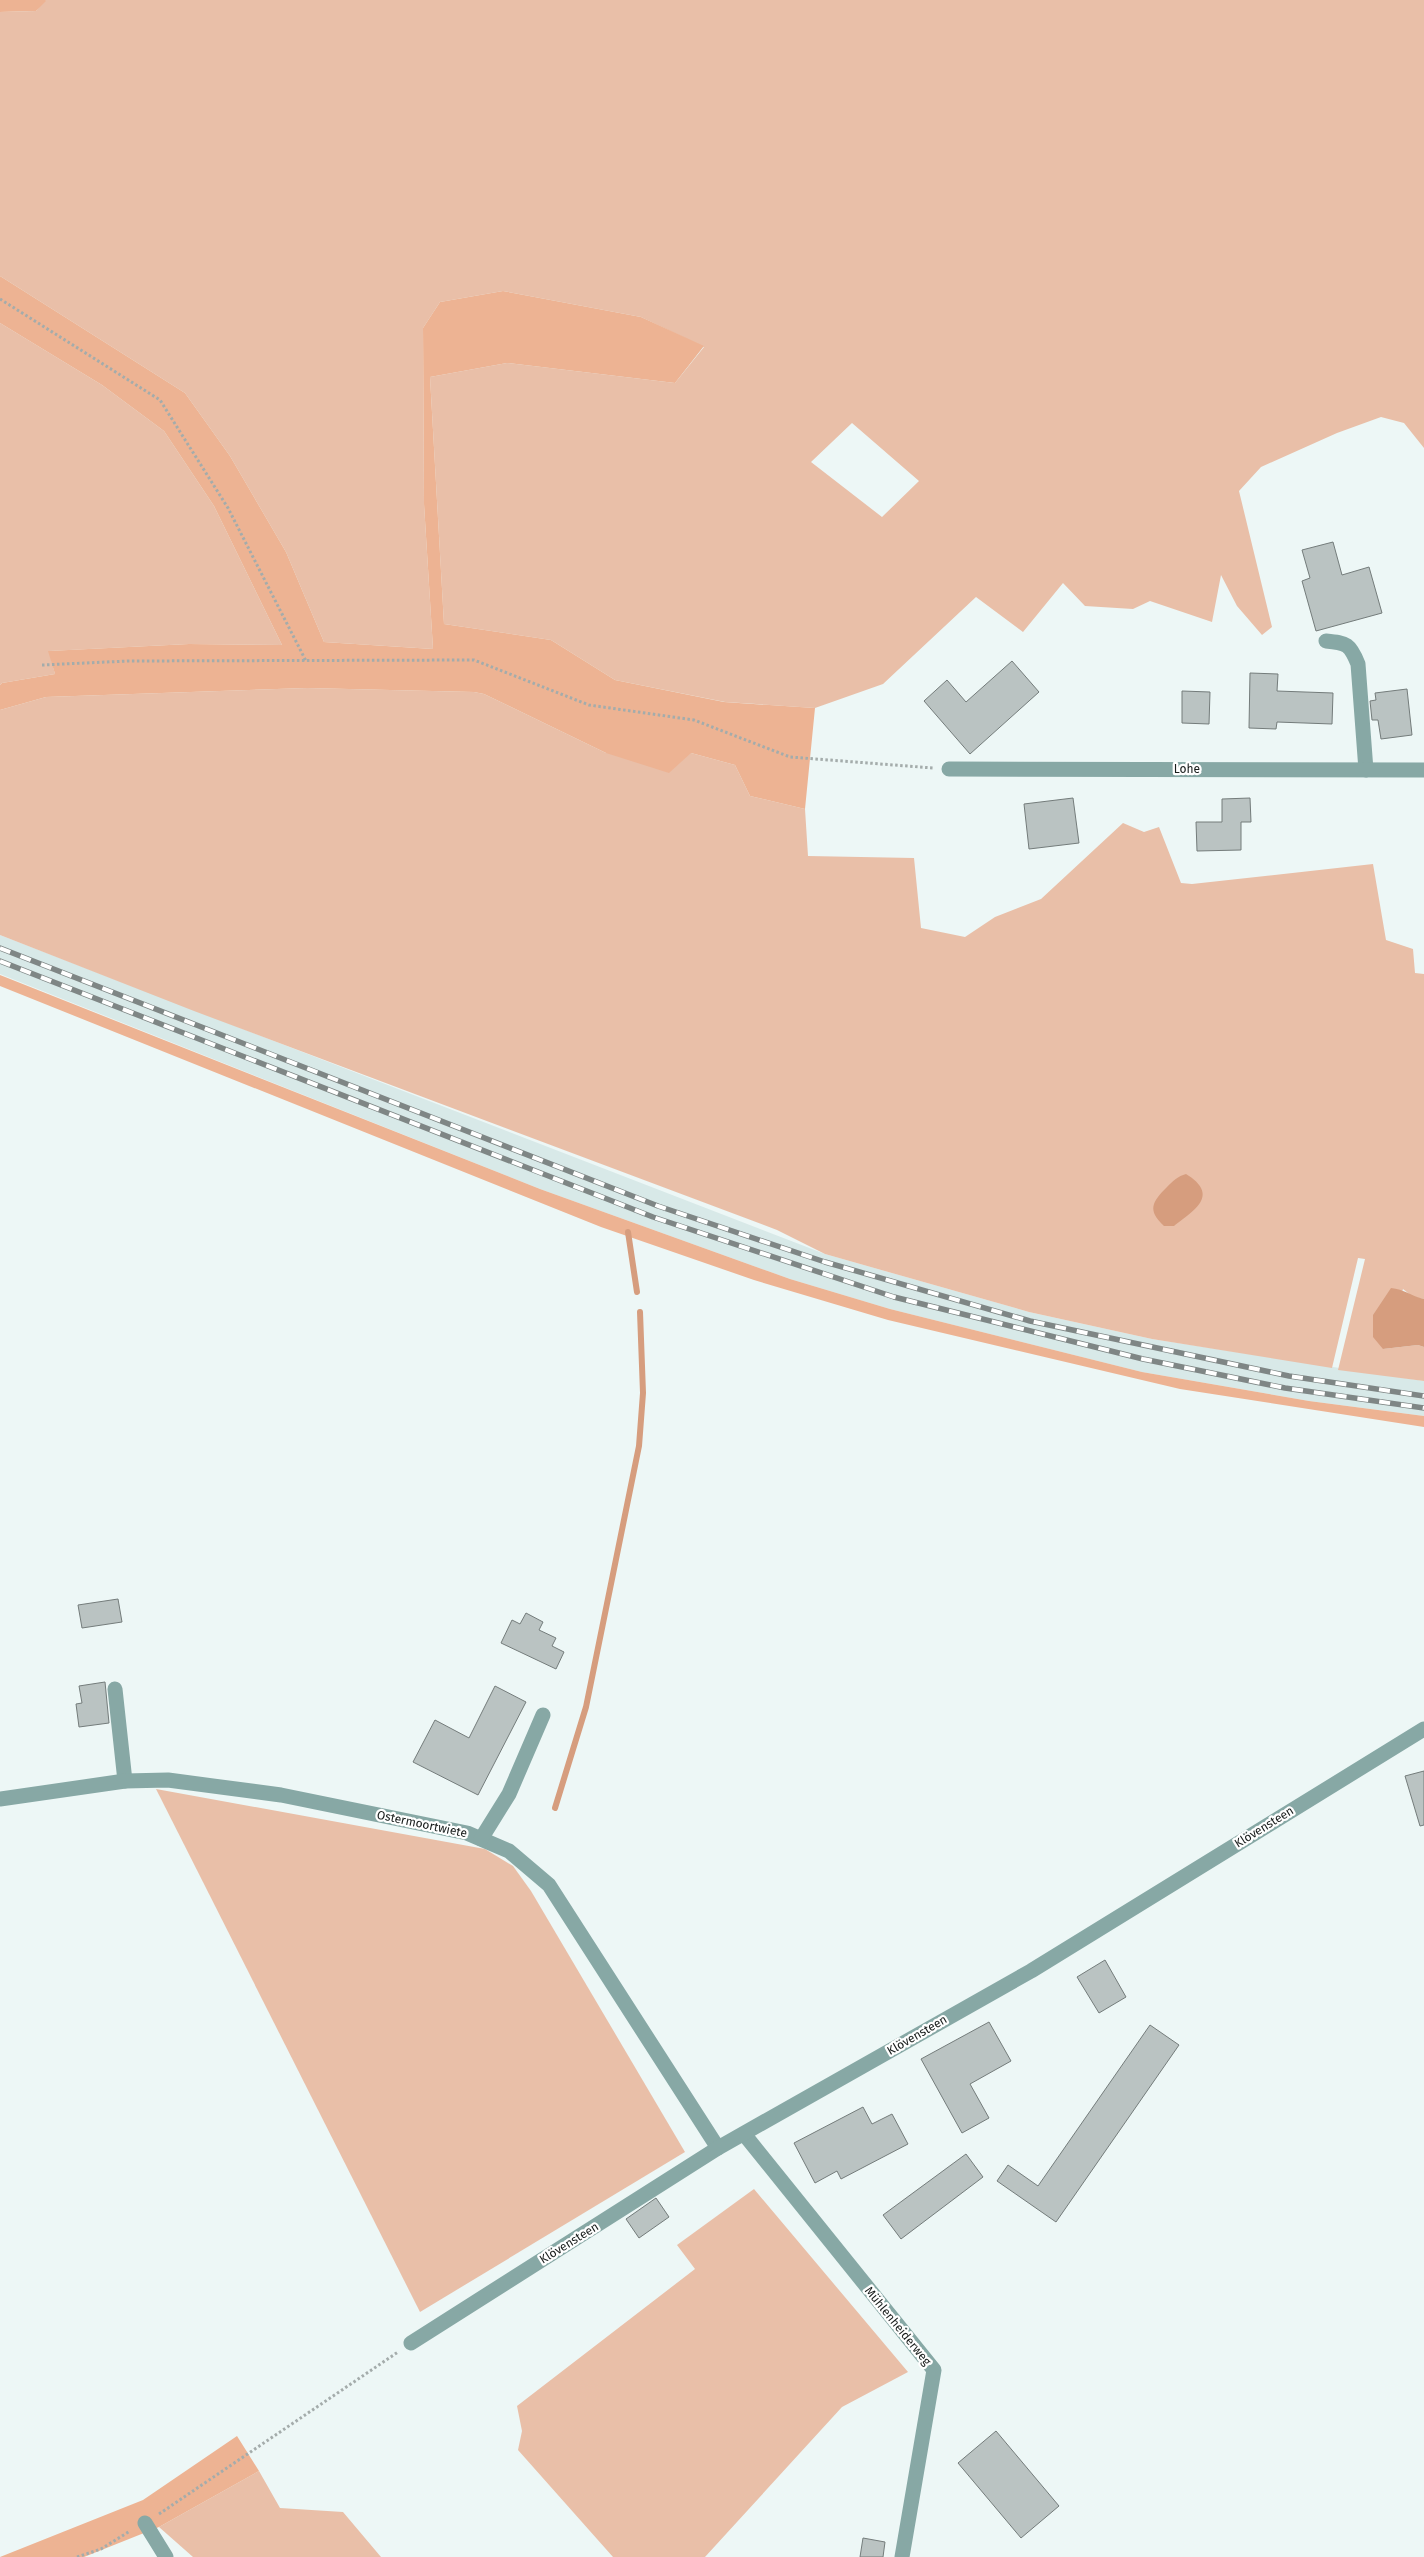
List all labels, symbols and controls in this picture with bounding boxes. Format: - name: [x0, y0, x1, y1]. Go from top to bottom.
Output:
- street label: Lohe: [1174, 762, 1200, 776]
- street label: Klövensteen: [1232, 1803, 1296, 1851]
- street label: Ostermoortwiete: [376, 1808, 468, 1840]
- street label: Klövensteen: [885, 2012, 949, 2058]
- street label: Klövensteen: [537, 2219, 601, 2267]
- street label: Mühlenheiderweg: [862, 2284, 934, 2369]

